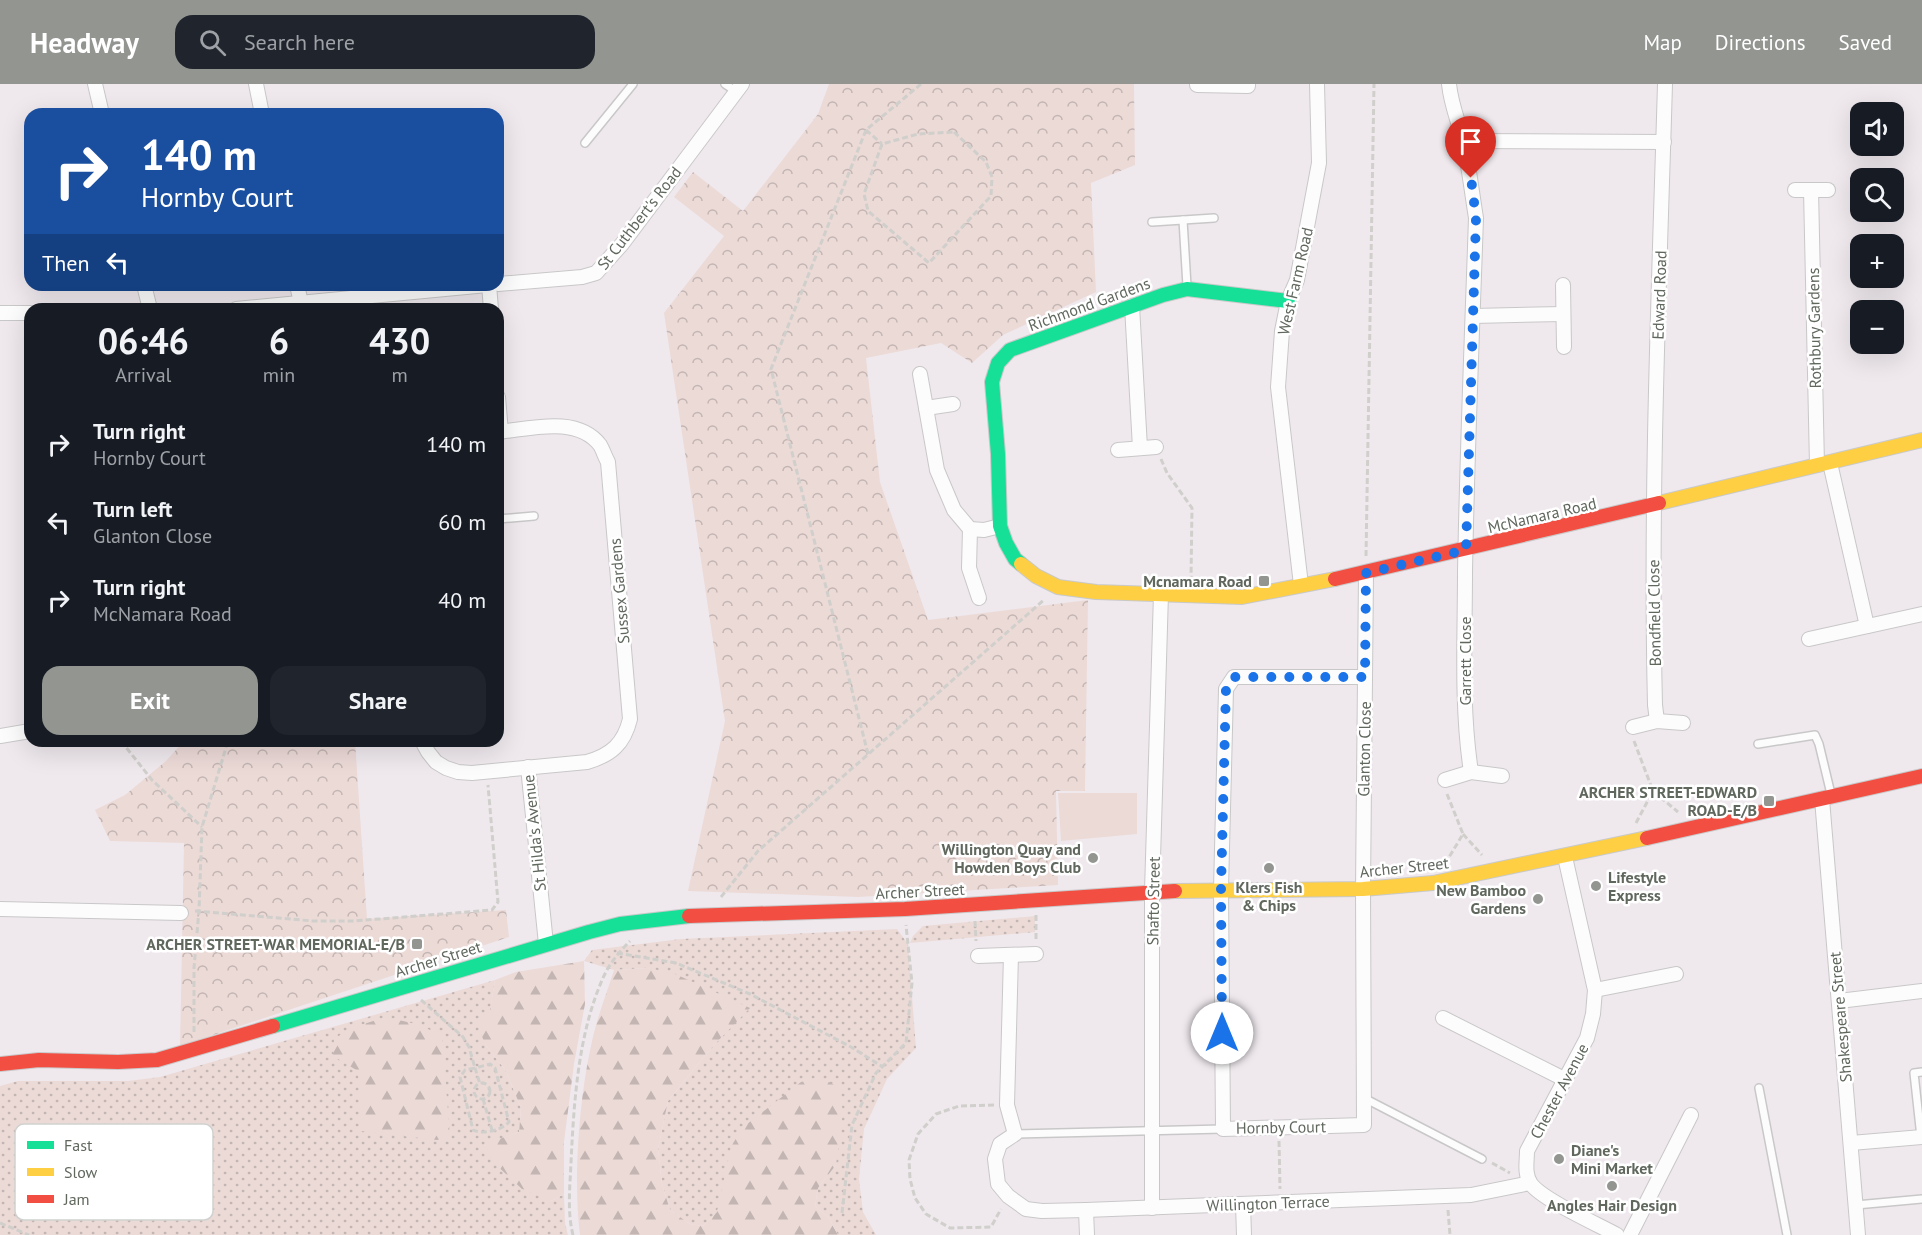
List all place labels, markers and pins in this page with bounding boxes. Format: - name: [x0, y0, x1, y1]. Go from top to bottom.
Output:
- pin: [1445, 116, 1496, 178]
- place label: Mcnamara Road: [1143, 571, 1252, 591]
- marker: Mcnamara Road: [1257, 574, 1271, 588]
- place label: ARCHER STREET-EDWARD ROAD-E/B: [1579, 782, 1757, 820]
- marker: ARCHER STREET-EDWARD ROAD-E/B: [1762, 794, 1776, 808]
- place label: Willington Quay and Howden Boys Club: [942, 839, 1081, 877]
- marker: Willington Quay and Howden Boys Club: [1086, 851, 1100, 865]
- marker: Klers Fish & Chips: [1262, 861, 1276, 875]
- place label: Lifestyle Express: [1608, 867, 1666, 905]
- place label: Klers Fish & Chips: [1235, 877, 1303, 915]
- marker: Lifestyle Express: [1589, 879, 1603, 893]
- place label: New Bamboo Gardens: [1436, 880, 1526, 918]
- marker: New Bamboo Gardens: [1531, 892, 1545, 906]
- place label: ARCHER STREET-WAR MEMORIAL-E/B: [146, 934, 405, 954]
- marker: ARCHER STREET-WAR MEMORIAL-E/B: [410, 937, 424, 951]
- place label: Diane's Mini Market: [1571, 1140, 1653, 1178]
- marker: Diane's Mini Market: [1552, 1152, 1566, 1166]
- marker: Angles Hair Design: [1605, 1179, 1619, 1193]
- place label: Angles Hair Design: [1547, 1195, 1677, 1215]

